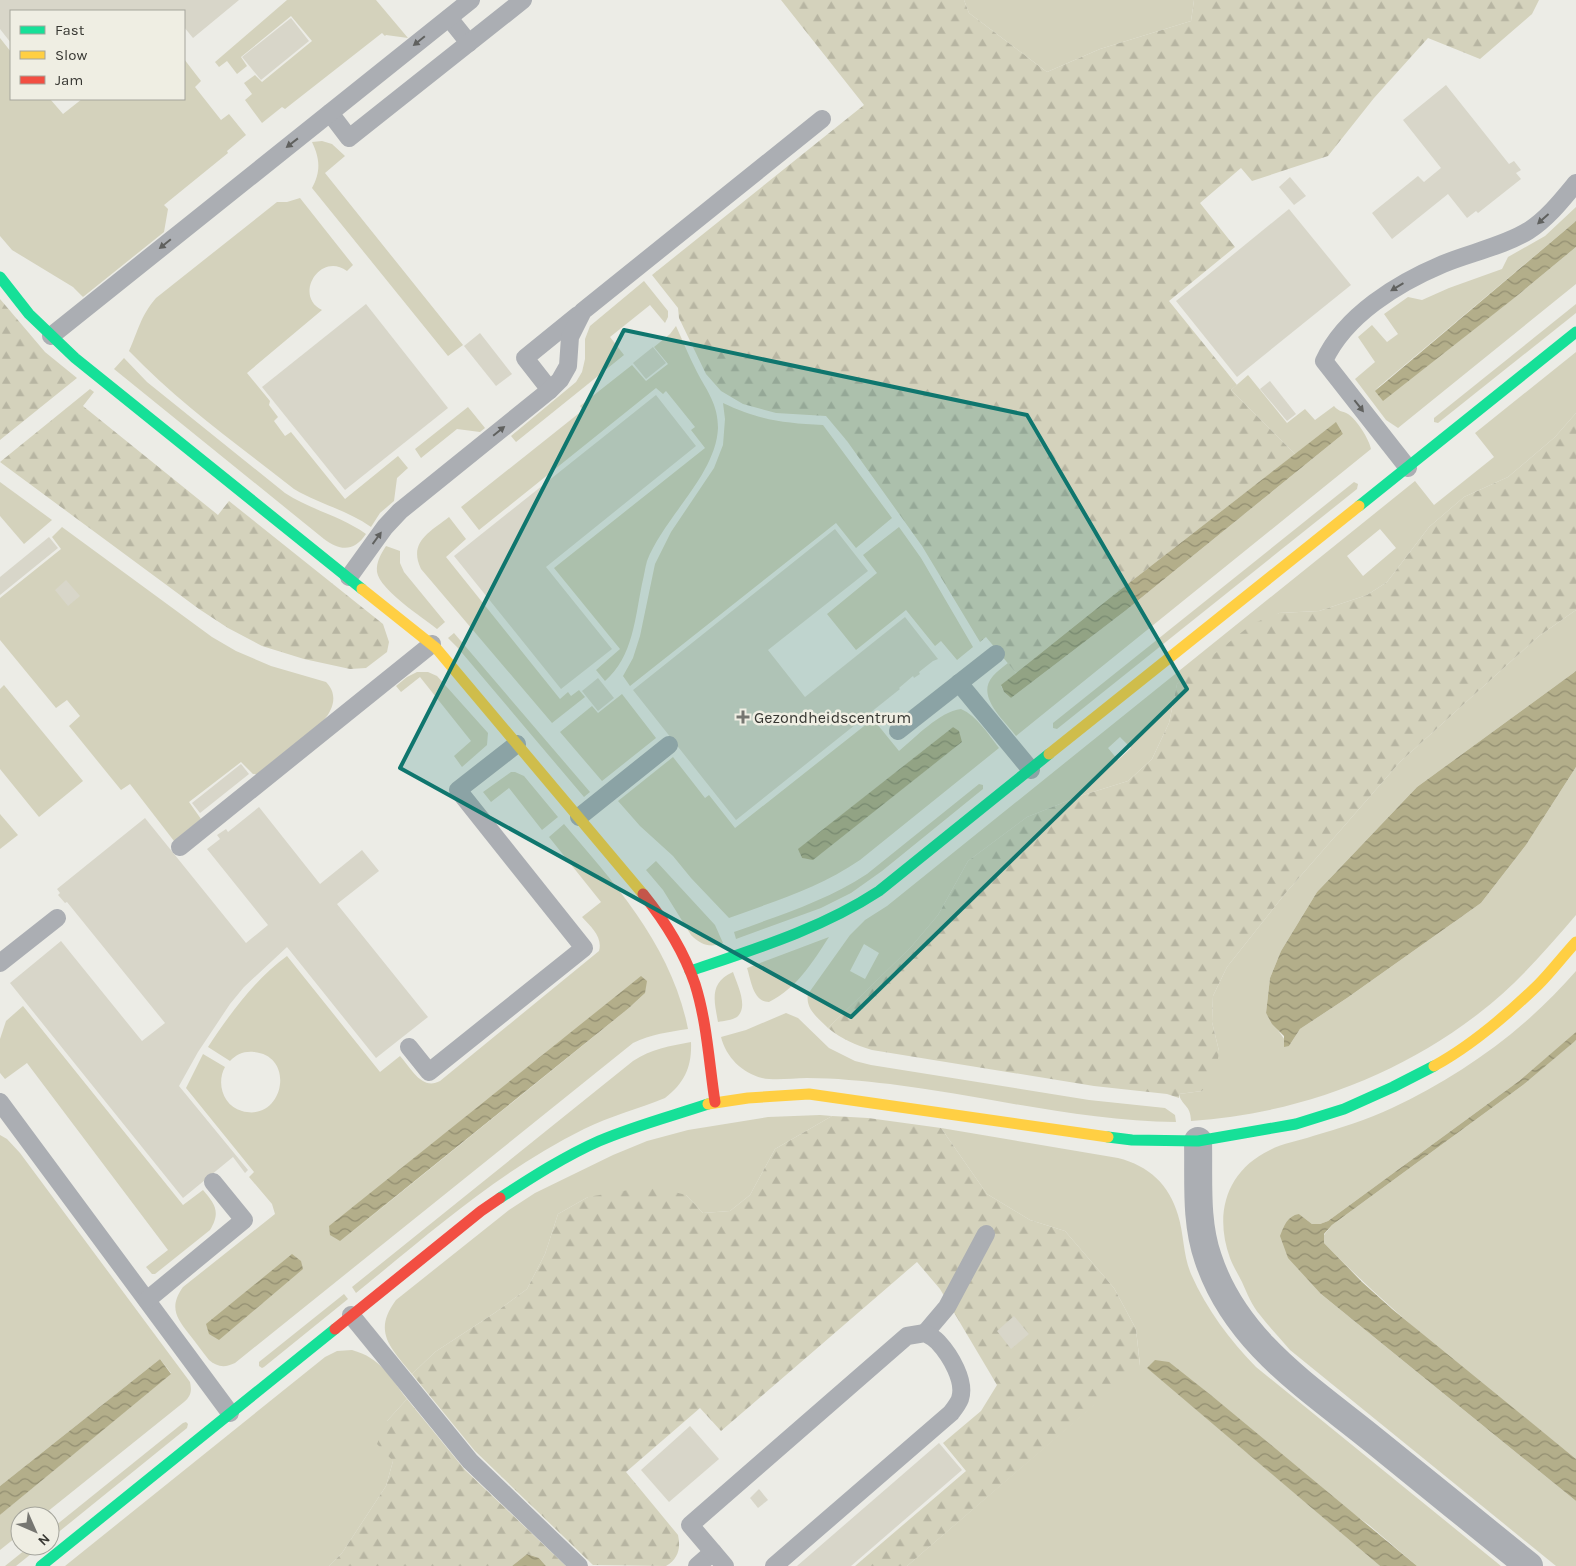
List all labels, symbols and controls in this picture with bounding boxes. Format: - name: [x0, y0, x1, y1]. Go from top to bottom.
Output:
- legend: [10, 10, 185, 100]
- text: Fast: [55, 21, 85, 39]
- one-way arrow: [413, 36, 426, 47]
- text: Slow: [55, 46, 87, 64]
- text: Jam: [55, 71, 83, 89]
- one-way arrow: [286, 137, 299, 148]
- one-way arrow: [1537, 213, 1550, 224]
- one-way arrow: [159, 239, 172, 250]
- one-way arrow: [1390, 283, 1404, 292]
- one-way arrow: [1354, 399, 1365, 412]
- one-way arrow: [492, 426, 505, 437]
- one-way arrow: [372, 531, 382, 545]
- place label: Gezondheidscentrum: [754, 708, 911, 727]
- marker: Gezondheidscentrum: [736, 710, 750, 724]
- north arrow: [10, 1506, 60, 1556]
- text: N: [34, 1530, 53, 1549]

